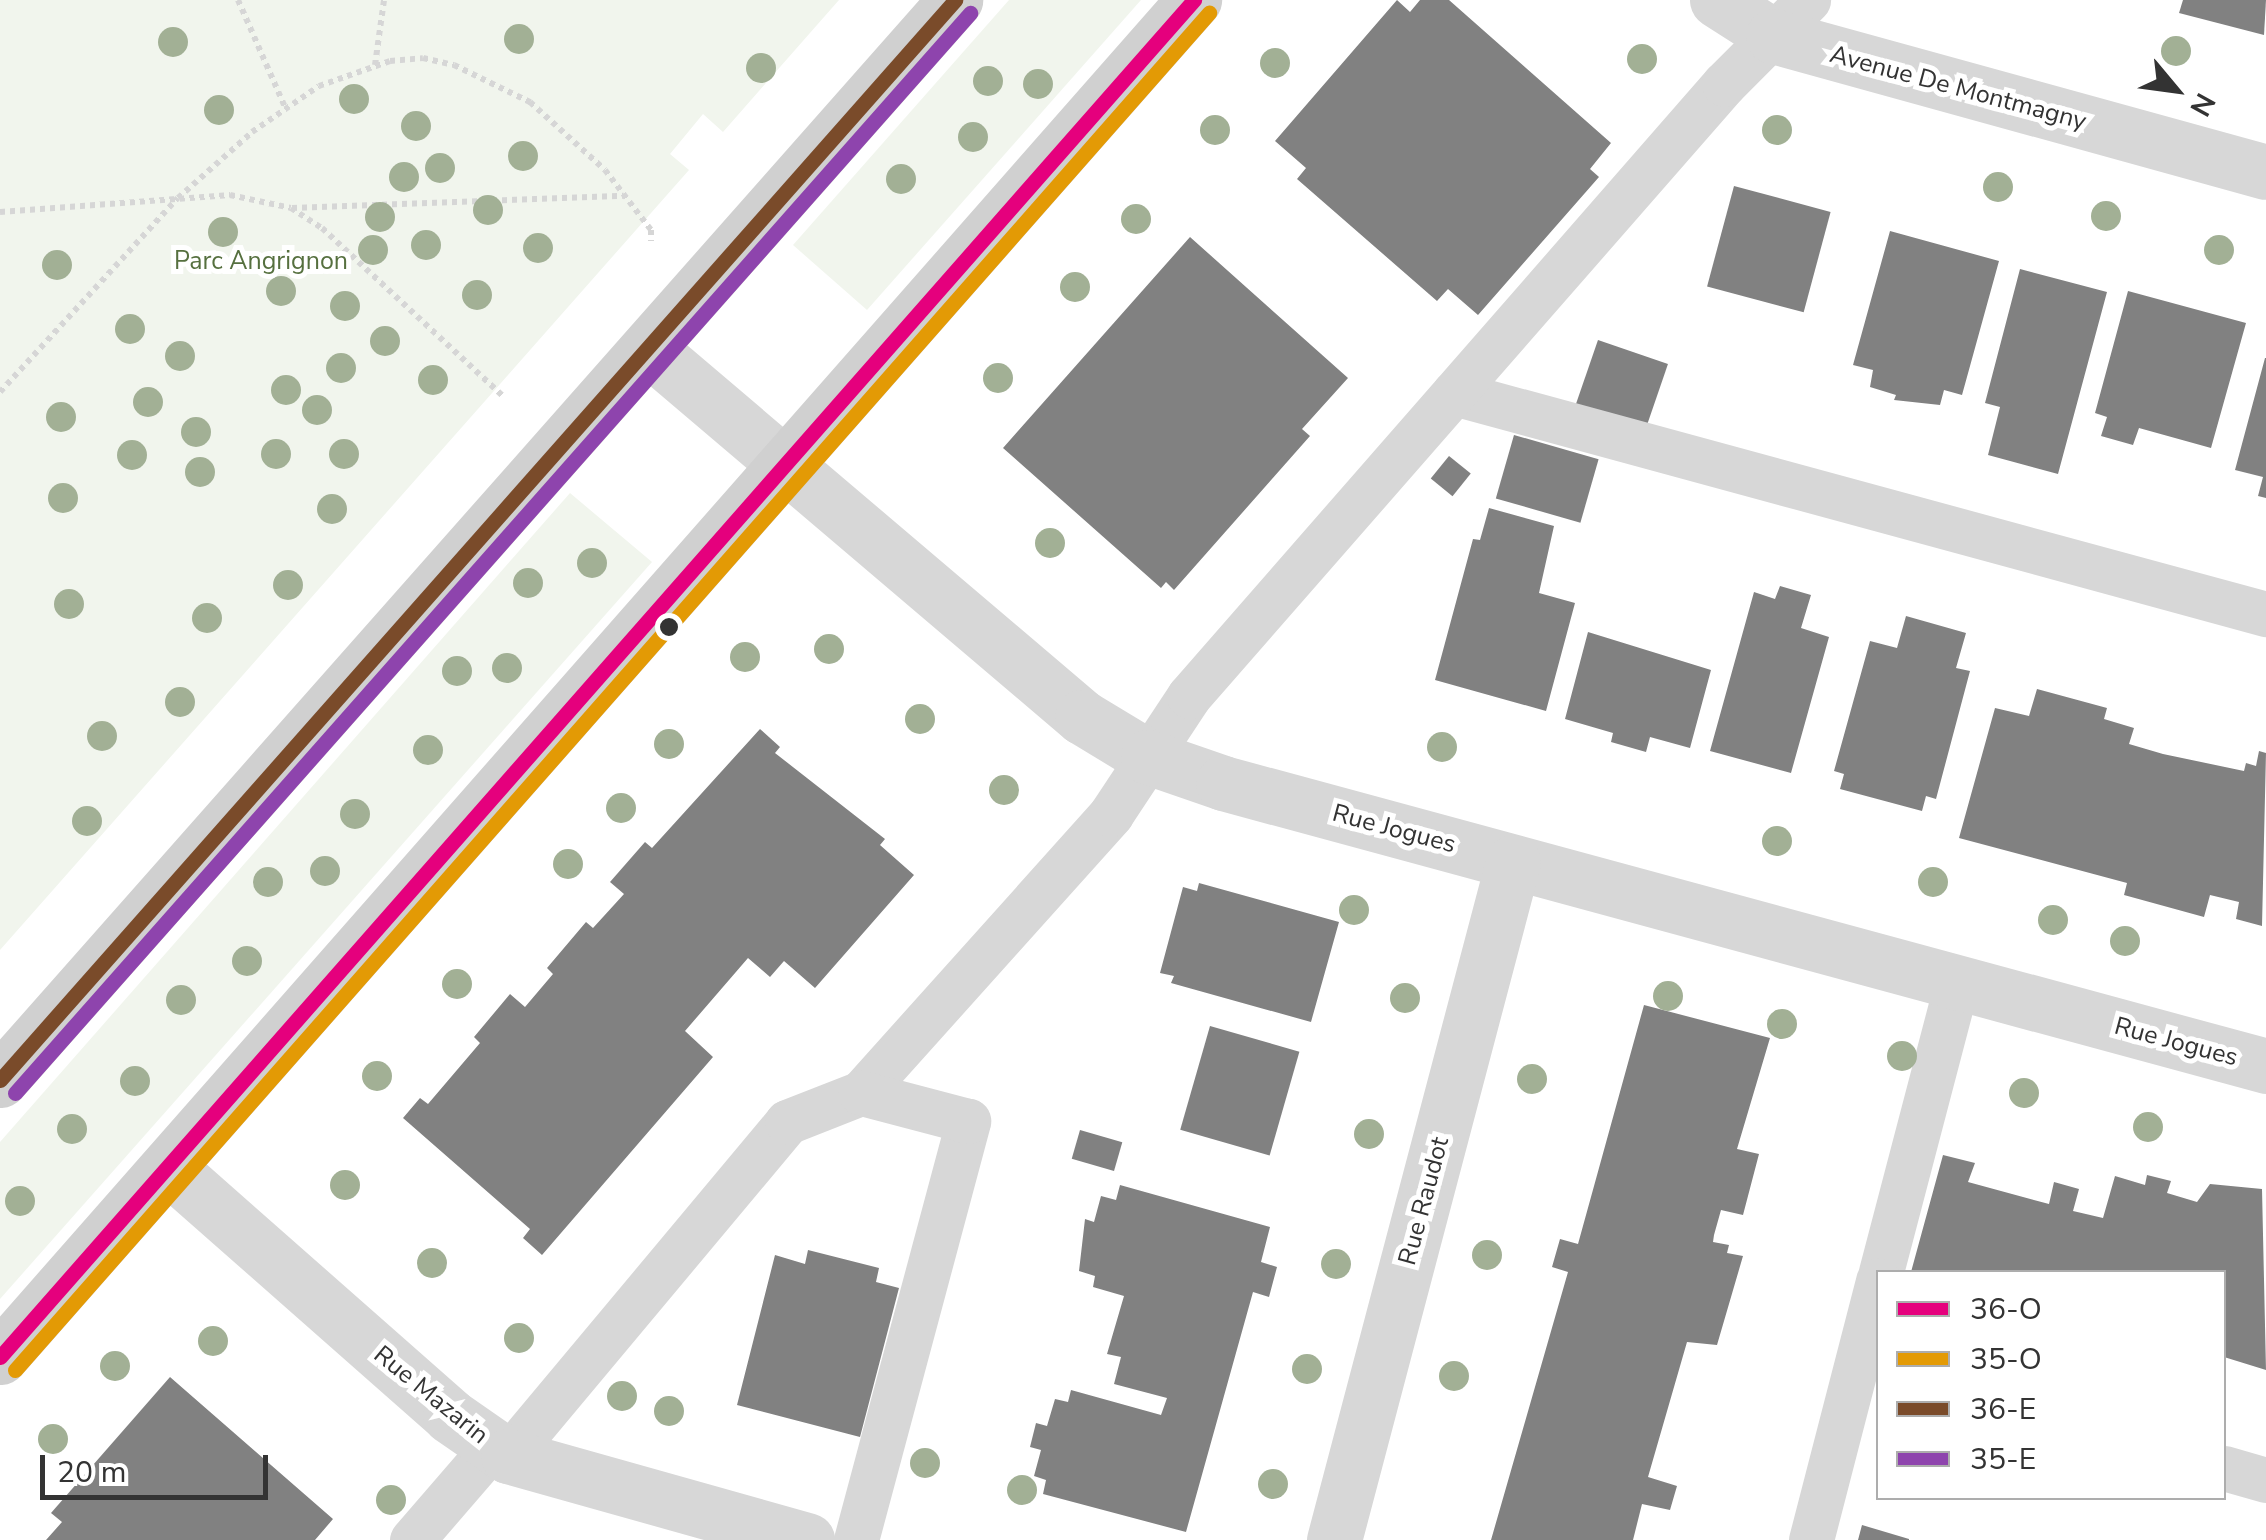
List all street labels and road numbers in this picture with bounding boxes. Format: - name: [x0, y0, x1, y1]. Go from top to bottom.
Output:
- street label: Avenue De Montmagny: [1827, 39, 2089, 137]
- street label: Rue Jogues: [1329, 798, 1459, 860]
- street label: Rue Jogues: [2111, 1011, 2241, 1073]
- street label: Rue Raudot: [1392, 1134, 1456, 1268]
- street label: Rue Mazarin: [368, 1340, 494, 1450]

